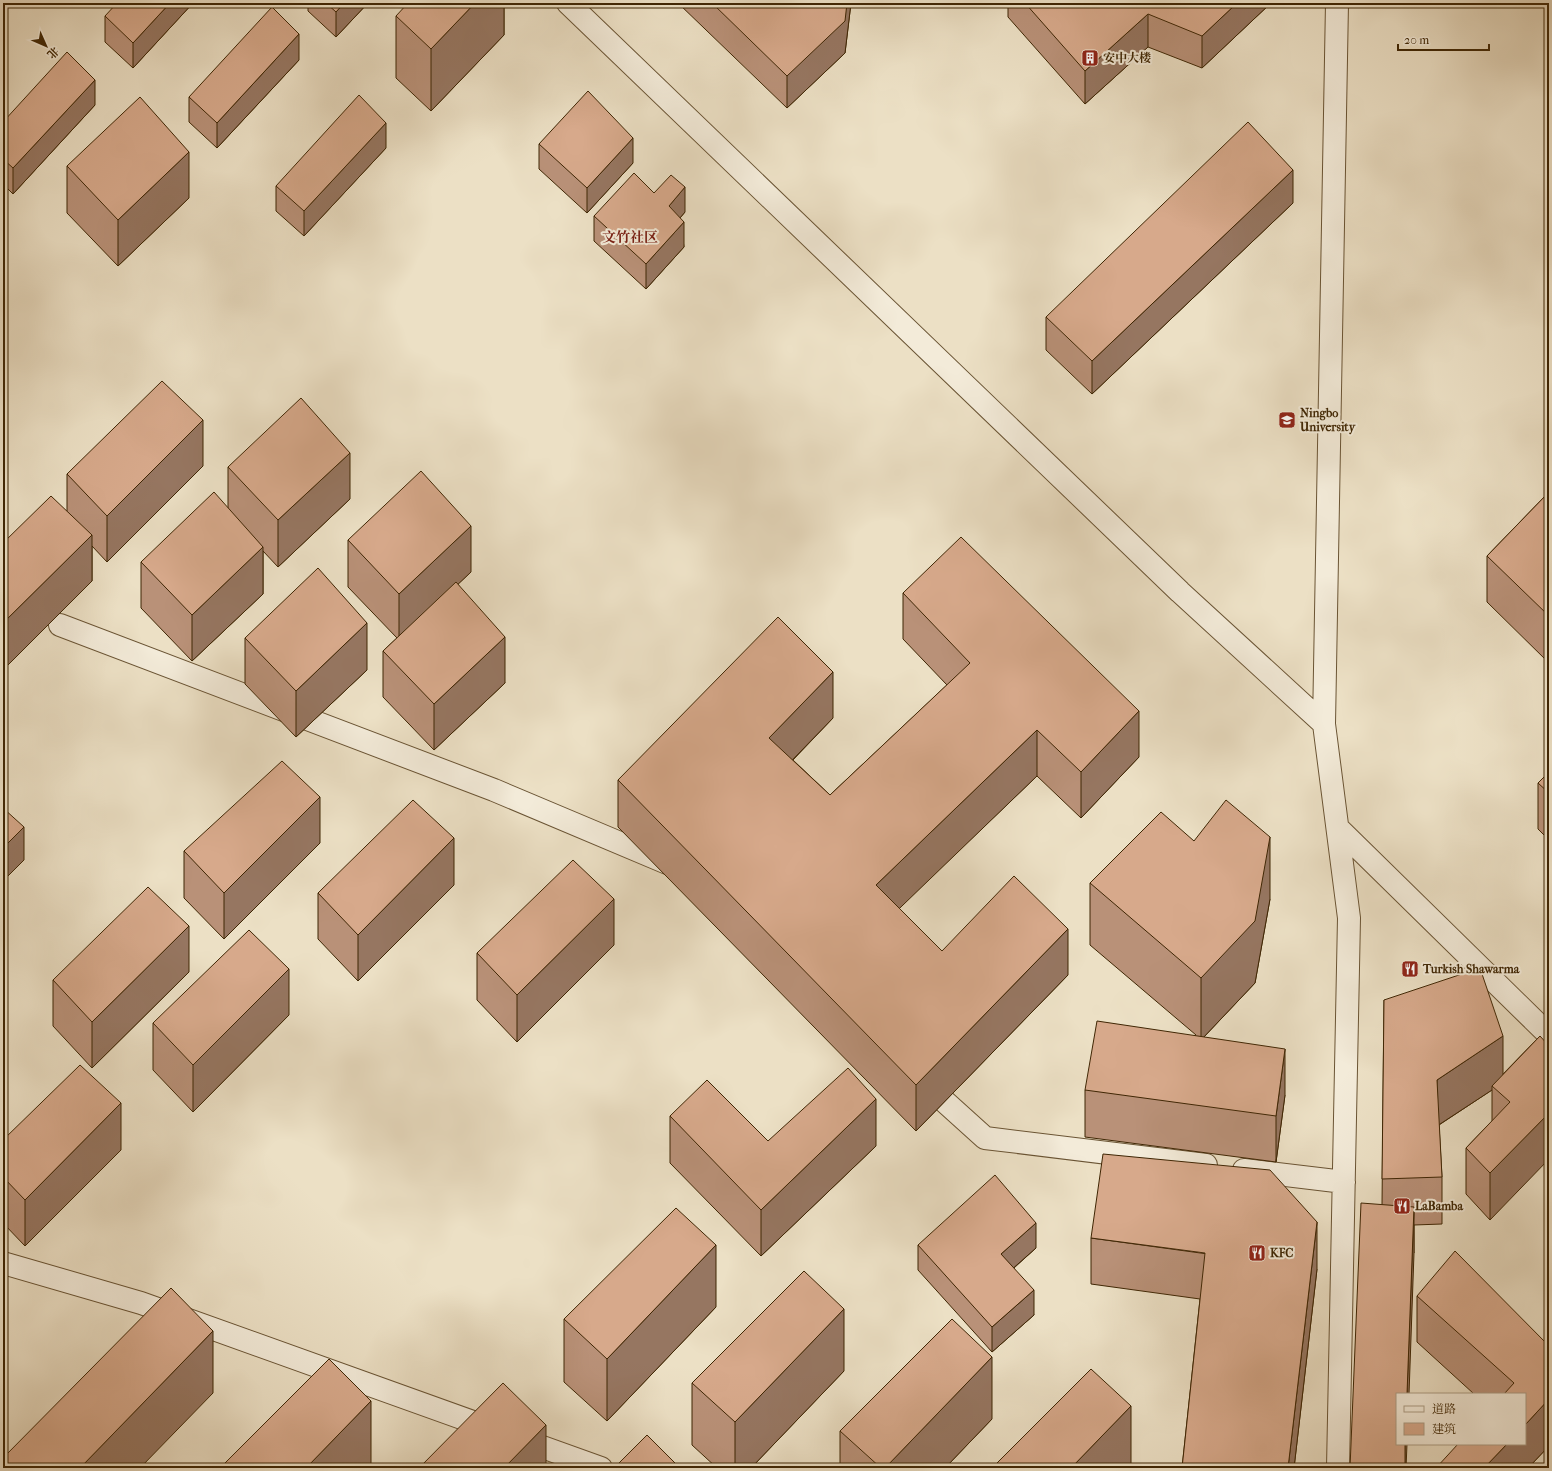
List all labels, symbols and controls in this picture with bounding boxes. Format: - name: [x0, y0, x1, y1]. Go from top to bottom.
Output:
- north arrow: [26, 26, 66, 66]
- scale bar: [1398, 26, 1489, 52]
- text: 20 m: [1404, 33, 1429, 47]
- text: 北: [44, 44, 61, 61]
- building icon: 安中大楼: [1080, 48, 1100, 68]
- place label: 安中大楼: [1103, 51, 1151, 65]
- district label: 文竹社区: [602, 229, 658, 246]
- place label: Ningbo University: [1299, 406, 1356, 435]
- school or university icon: Ningbo University: [1277, 410, 1297, 430]
- restaurant icon: Turkish Shawarma: [1400, 959, 1420, 979]
- place label: Turkish Shawarma: [1422, 962, 1520, 976]
- restaurant icon: LaBamba: [1392, 1196, 1412, 1216]
- place label: LaBamba: [1415, 1199, 1463, 1213]
- restaurant icon: KFC: [1247, 1243, 1267, 1263]
- place label: KFC: [1270, 1246, 1293, 1260]
- legend: [1396, 1393, 1526, 1445]
- text: 道路: [1432, 1402, 1456, 1416]
- text: 建筑: [1432, 1422, 1456, 1436]

